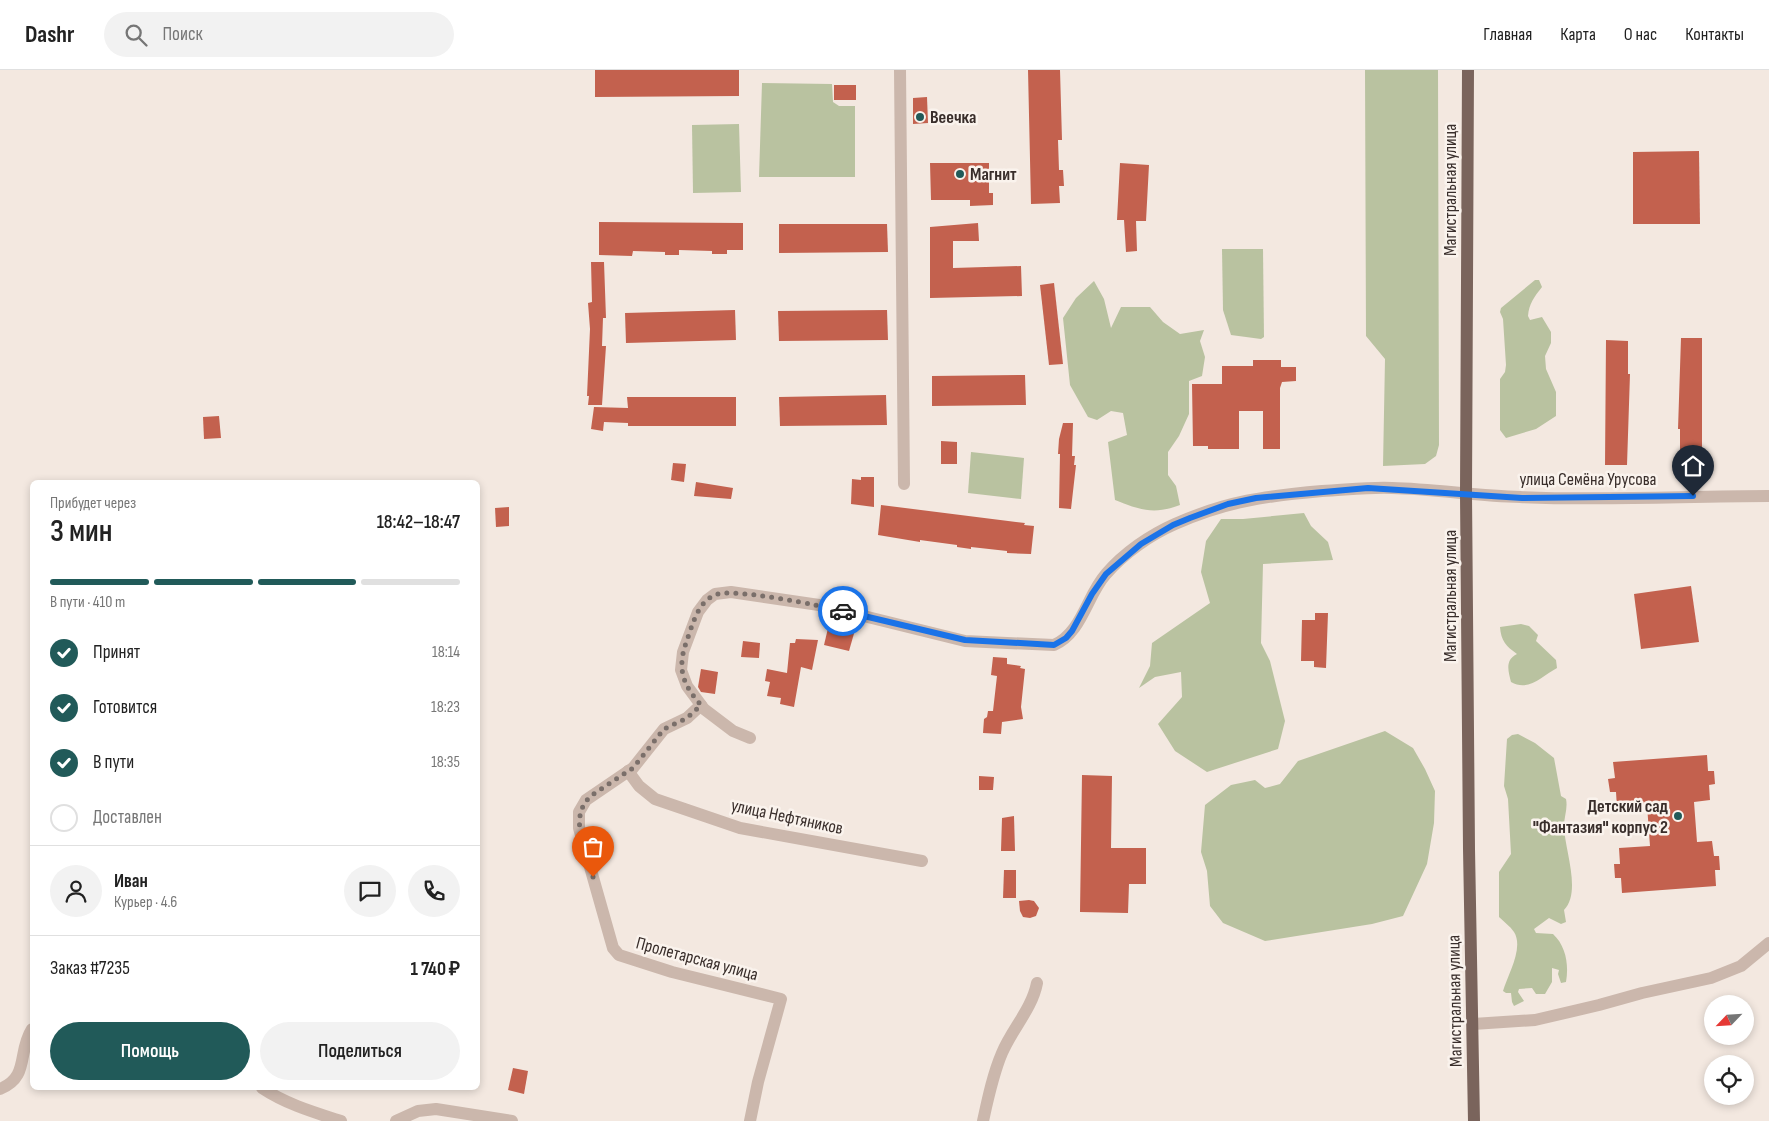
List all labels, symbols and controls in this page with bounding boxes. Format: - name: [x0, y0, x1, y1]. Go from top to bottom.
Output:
- search box: [104, 12, 454, 57]
- text: Dashr: [25, 20, 74, 49]
- icon: search: [122, 21, 150, 49]
- text: Поиск: [162, 23, 203, 46]
- text: Главная: [1483, 24, 1532, 45]
- text: Карта: [1560, 24, 1596, 45]
- text: О нас: [1624, 24, 1657, 45]
- text: Контакты: [1685, 24, 1744, 45]
- place label: Веечка: [930, 107, 976, 128]
- marker: Веечка: [914, 111, 926, 123]
- street label: Магистральная улица: [1440, 124, 1461, 256]
- place label: Магнит: [970, 164, 1017, 185]
- marker: Магнит: [954, 168, 966, 180]
- pin: [1672, 445, 1714, 496]
- icon: home: [1679, 452, 1707, 480]
- street label: улица Семёна Урусова: [1520, 469, 1657, 490]
- text: Прибудет через: [50, 494, 136, 513]
- text: 18:42–18:47: [377, 511, 460, 534]
- text: 3 мин: [50, 512, 113, 551]
- street label: Магистральная улица: [1440, 530, 1461, 662]
- courier: [818, 586, 868, 636]
- text: В пути · 410 m: [50, 593, 125, 612]
- icon: car: [829, 597, 857, 625]
- icon: check: [50, 639, 78, 667]
- text: Принят: [93, 641, 140, 664]
- text: 18:14: [432, 643, 460, 662]
- icon: check: [50, 694, 78, 722]
- text: Готовится: [93, 696, 157, 719]
- text: 18:23: [431, 698, 460, 717]
- icon: check: [50, 749, 78, 777]
- text: В пути: [93, 751, 134, 774]
- text: 18:35: [431, 753, 460, 772]
- street label: улица Нефтяников: [729, 795, 845, 839]
- place label: Детский сад "Фантазия" корпус 2: [1533, 796, 1669, 838]
- text: Доставлен: [93, 806, 162, 829]
- marker: Детский сад "Фантазия" корпус 2: [1672, 810, 1684, 822]
- pin: [572, 826, 614, 877]
- icon: bag: [579, 833, 607, 861]
- button: person: [50, 865, 102, 917]
- button: chat: [344, 865, 396, 917]
- button: phone: [408, 865, 460, 917]
- text: Иван: [114, 870, 148, 893]
- text: Курьер · 4.6: [114, 893, 177, 912]
- street label: Пролетарская улица: [634, 933, 760, 985]
- street label: Магистральная улица: [1443, 935, 1467, 1067]
- text: Заказ #7235: [50, 957, 130, 980]
- text: 1 740 ₽: [410, 958, 460, 981]
- north arrow: [1704, 995, 1754, 1045]
- map controls: [1704, 995, 1754, 1105]
- button: Помощь: [50, 1022, 250, 1080]
- button: Поделиться: [260, 1022, 460, 1080]
- button: locate: [1704, 1055, 1754, 1105]

